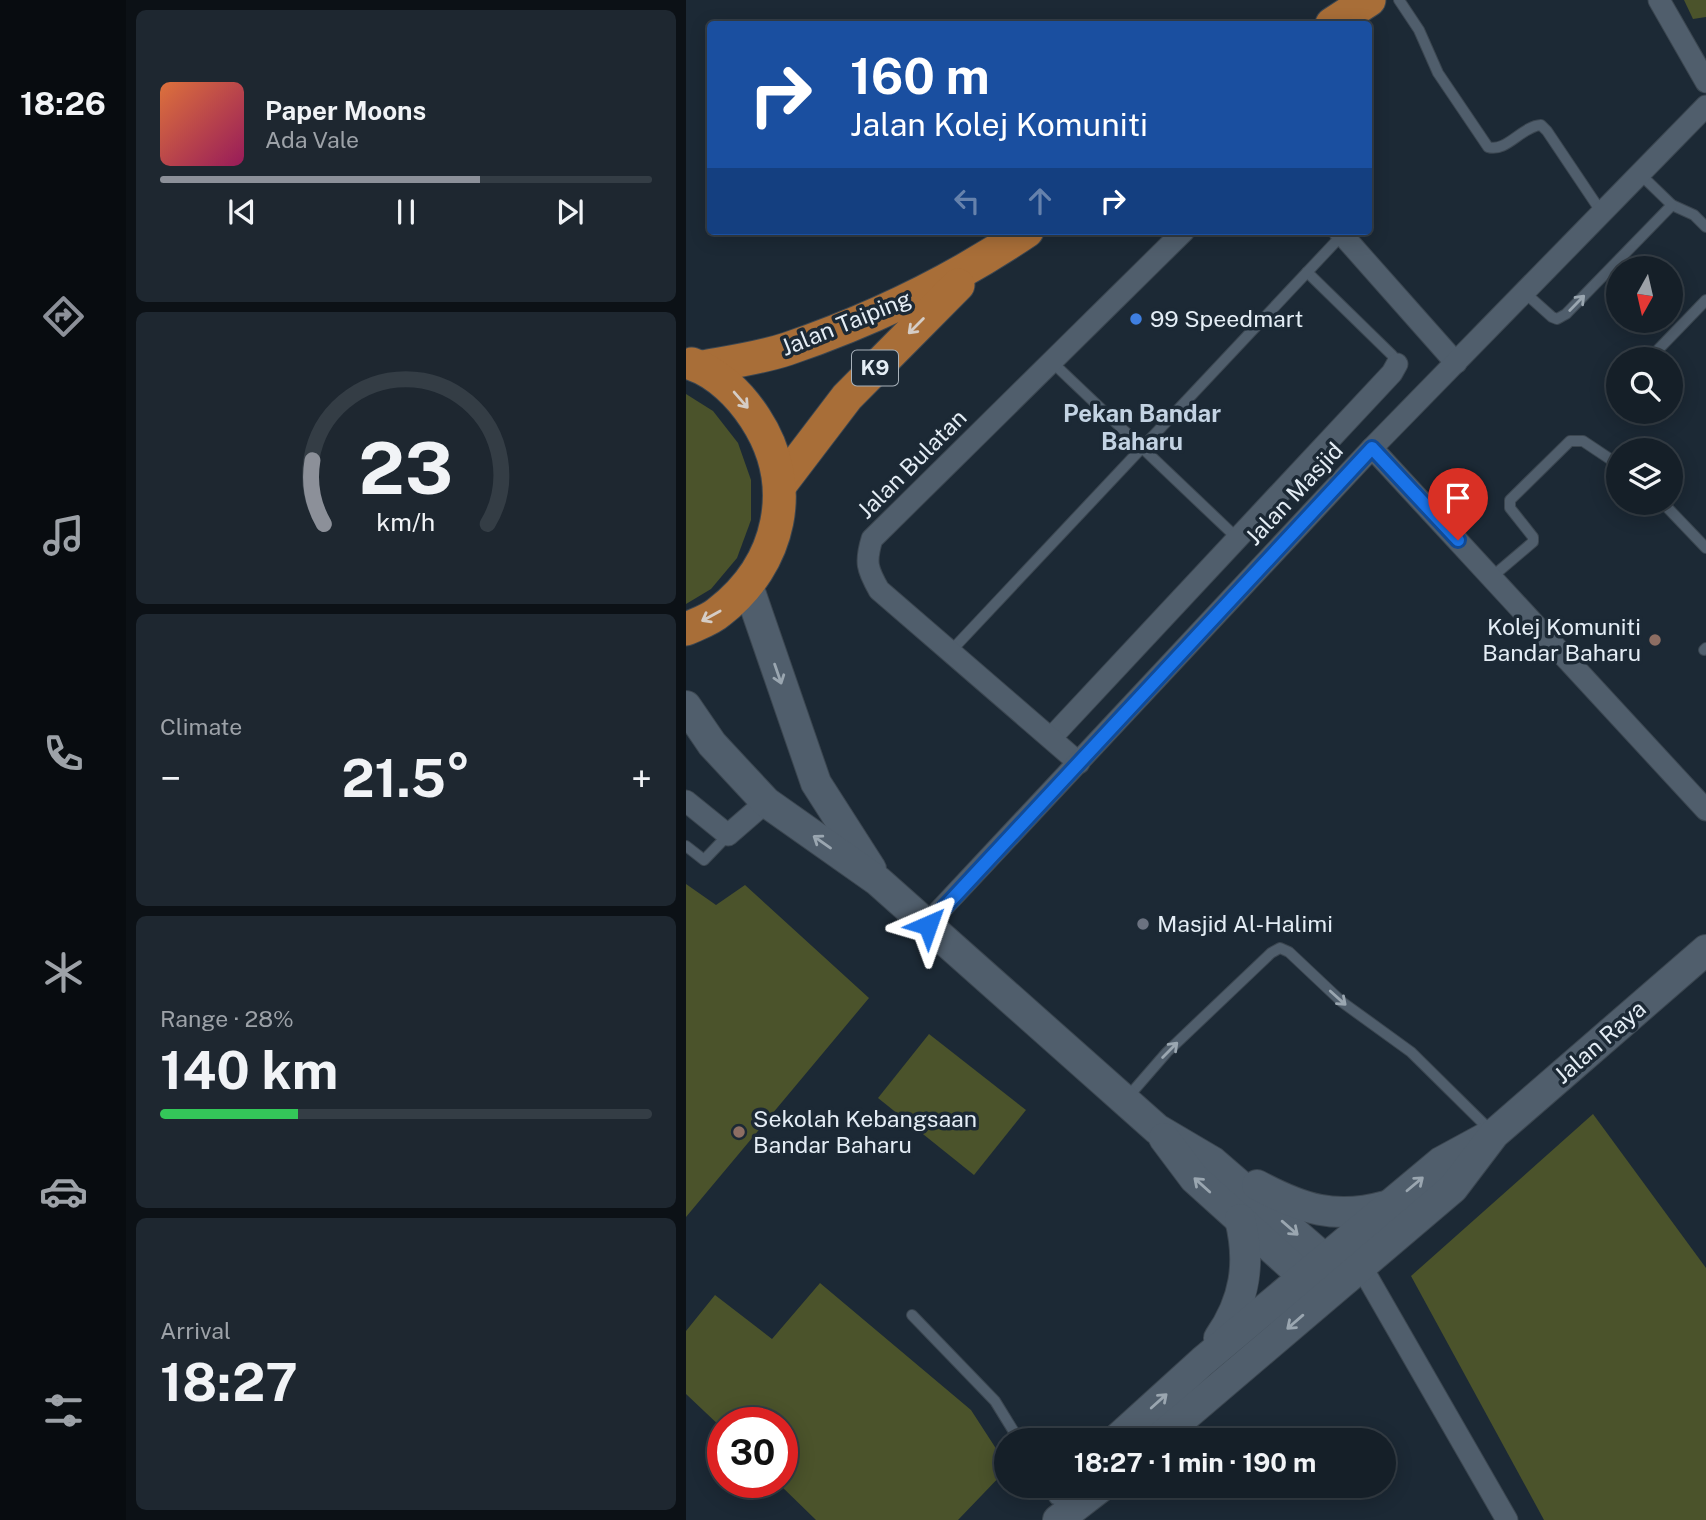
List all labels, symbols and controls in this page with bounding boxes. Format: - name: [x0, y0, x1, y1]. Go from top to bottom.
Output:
- text: 160 m: [850, 47, 990, 105]
- icon: right: [735, 49, 826, 140]
- text: 18:26: [20, 85, 106, 122]
- text: Paper Moons: [265, 95, 426, 126]
- text: Jalan Kolej Komuniti: [850, 106, 1148, 143]
- text: Ada Vale: [265, 126, 359, 153]
- icon: left: [948, 182, 986, 220]
- icon: ahead: [1021, 182, 1059, 220]
- icon: right: [1094, 182, 1132, 220]
- icon: previous: [223, 193, 261, 231]
- icon: pause: [387, 193, 425, 231]
- icon: next: [551, 193, 589, 231]
- north arrow: [1606, 256, 1684, 332]
- map controls: [1606, 256, 1683, 515]
- street label: Jalan Taiping: [777, 284, 915, 361]
- icon: directions: [39, 292, 88, 341]
- one-way arrow: [1568, 295, 1585, 312]
- place label: 99 Speedmart: [1150, 305, 1303, 332]
- marker: 99 Speedmart: [1128, 311, 1144, 327]
- one-way arrow: [908, 318, 925, 335]
- button: search: [1606, 347, 1683, 424]
- road number: K9: [852, 350, 898, 386]
- one-way arrow: [733, 391, 749, 409]
- district label: Pekan Bandar Baharu: [1063, 399, 1221, 455]
- street label: Jalan Bulatan: [852, 404, 972, 524]
- text: 23: [359, 425, 453, 510]
- street label: Jalan Masjid: [1239, 437, 1348, 550]
- button: layers: [1606, 438, 1683, 515]
- pin: [1428, 468, 1488, 540]
- icon: arrive: [1439, 479, 1477, 517]
- text: km/h: [377, 507, 435, 537]
- icon: music: [39, 511, 88, 560]
- one-way arrow: [701, 609, 721, 623]
- place label: Kolej Komuniti Bandar Baharu: [1482, 613, 1641, 666]
- marker: Kolej Komuniti Bandar Baharu: [1647, 632, 1663, 648]
- one-way arrow: [773, 662, 785, 684]
- text: Climate: [160, 713, 242, 740]
- icon: phone: [39, 729, 88, 778]
- text: 21.5°: [341, 748, 471, 809]
- text: −: [160, 756, 181, 801]
- text: +: [631, 756, 652, 801]
- one-way arrow: [813, 835, 832, 849]
- position arrow: [891, 888, 965, 962]
- place label: Masjid Al-Halimi: [1157, 910, 1333, 937]
- marker: Masjid Al-Halimi: [1135, 916, 1151, 932]
- icon: climate: [39, 948, 88, 997]
- one-way arrow: [1329, 990, 1347, 1006]
- street label: Jalan Raya: [1548, 995, 1651, 1089]
- text: Range · 28%: [160, 1005, 294, 1032]
- text: 140 km: [160, 1040, 338, 1101]
- one-way arrow: [1162, 1041, 1179, 1058]
- place label: Sekolah Kebangsaan Bandar Baharu: [753, 1105, 977, 1158]
- marker: Sekolah Kebangsaan Bandar Baharu: [731, 1124, 747, 1140]
- icon: car: [39, 1167, 88, 1216]
- one-way arrow: [1406, 1176, 1424, 1192]
- one-way arrow: [1193, 1177, 1211, 1193]
- one-way arrow: [1281, 1220, 1299, 1236]
- one-way arrow: [1287, 1314, 1305, 1330]
- text: Arrival: [160, 1317, 231, 1344]
- text: 18:27: [160, 1352, 298, 1413]
- icon: filters: [39, 1386, 88, 1435]
- one-way arrow: [1150, 1393, 1168, 1409]
- speed limit sign: 30: [707, 1407, 798, 1498]
- text: 18:27 · 1 min · 190 m: [1074, 1447, 1316, 1478]

